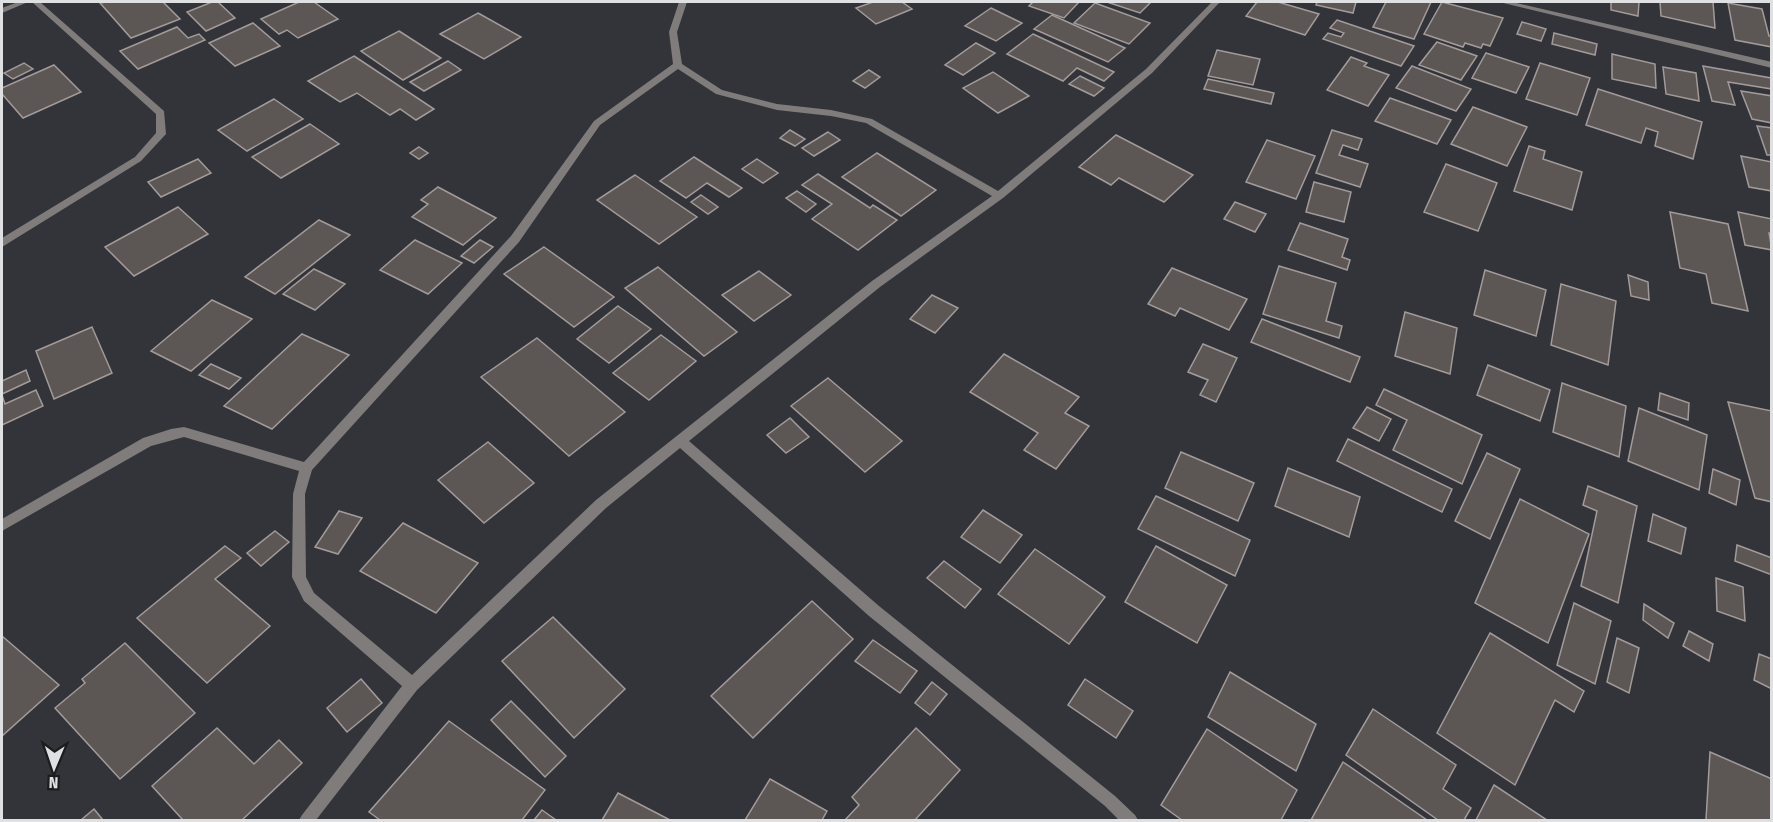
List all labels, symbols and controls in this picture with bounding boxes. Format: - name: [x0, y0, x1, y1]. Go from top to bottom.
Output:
- north arrow: [24, 738, 84, 798]
- text: N: [48, 773, 59, 792]

